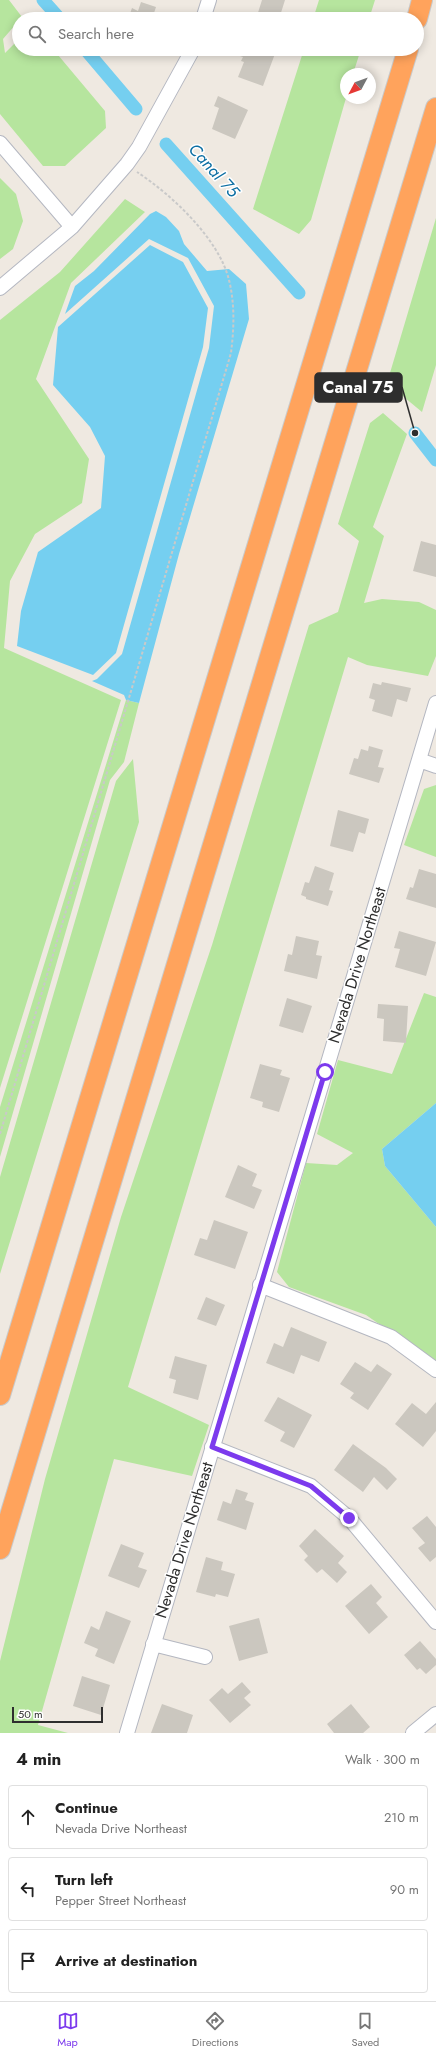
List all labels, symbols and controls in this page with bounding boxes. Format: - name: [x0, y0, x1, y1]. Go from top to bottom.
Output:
- search box: [12, 12, 424, 56]
- icon: search: [26, 23, 48, 45]
- text: Search here: [58, 23, 134, 45]
- north arrow: [340, 68, 376, 104]
- water label: Canal 75: [183, 138, 246, 204]
- callout: Canal 75: [315, 373, 402, 402]
- text: Canal 75: [323, 375, 393, 399]
- street label: Nevada Drive Northeast: [322, 884, 392, 1046]
- route start: [316, 1063, 334, 1081]
- street label: Nevada Drive Northeast: [149, 1459, 219, 1621]
- route end: [340, 1509, 358, 1527]
- scale bar: [12, 1705, 103, 1724]
- text: 50 m: [18, 1706, 43, 1722]
- text: 4 min: [16, 1747, 61, 1771]
- text: Walk · 300 m: [345, 1750, 420, 1769]
- text: Continue: [55, 1797, 118, 1819]
- icon: ahead: [17, 1806, 39, 1828]
- text: 210 m: [384, 1808, 419, 1827]
- text: Nevada Drive Northeast: [55, 1819, 187, 1838]
- text: Turn left: [55, 1869, 113, 1891]
- icon: left: [17, 1878, 39, 1900]
- text: 90 m: [390, 1880, 419, 1899]
- text: Pepper Street Northeast: [55, 1891, 186, 1910]
- icon: arrive: [17, 1950, 39, 1972]
- text: Arrive at destination: [55, 1950, 197, 1972]
- tab: Map: [57, 2010, 79, 2050]
- tab: Directions: [192, 2010, 238, 2050]
- tab: Saved: [352, 2010, 379, 2050]

